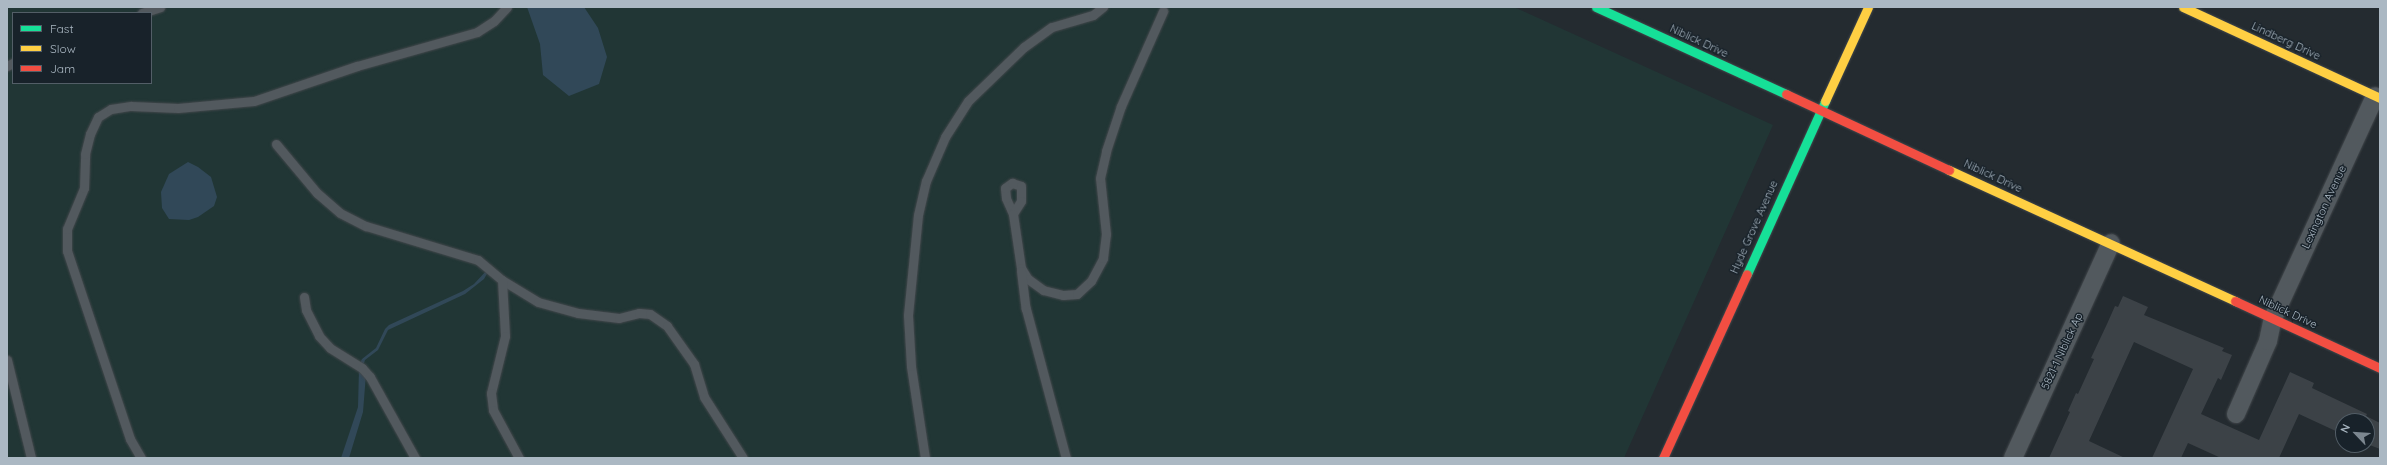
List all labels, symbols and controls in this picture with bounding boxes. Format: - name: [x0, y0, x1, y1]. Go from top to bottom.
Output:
- legend: [12, 12, 152, 84]
- street label: Lindberg Drive: [2249, 19, 2323, 63]
- text: Fast: [50, 21, 74, 36]
- street label: Niblick Drive: [1668, 22, 1730, 60]
- text: Slow: [50, 41, 76, 56]
- text: Jam: [50, 61, 75, 76]
- street label: Niblick Drive: [1962, 157, 2024, 195]
- street label: Lexington Avenue: [2299, 163, 2349, 251]
- street label: Hyde Grove Avenue: [1727, 178, 1781, 276]
- street label: Niblick Drive: [2257, 293, 2319, 331]
- street label: 5821-1 Niblick Ap: [2038, 310, 2086, 392]
- north arrow: [2335, 413, 2375, 453]
- text: N: [2337, 422, 2353, 435]

